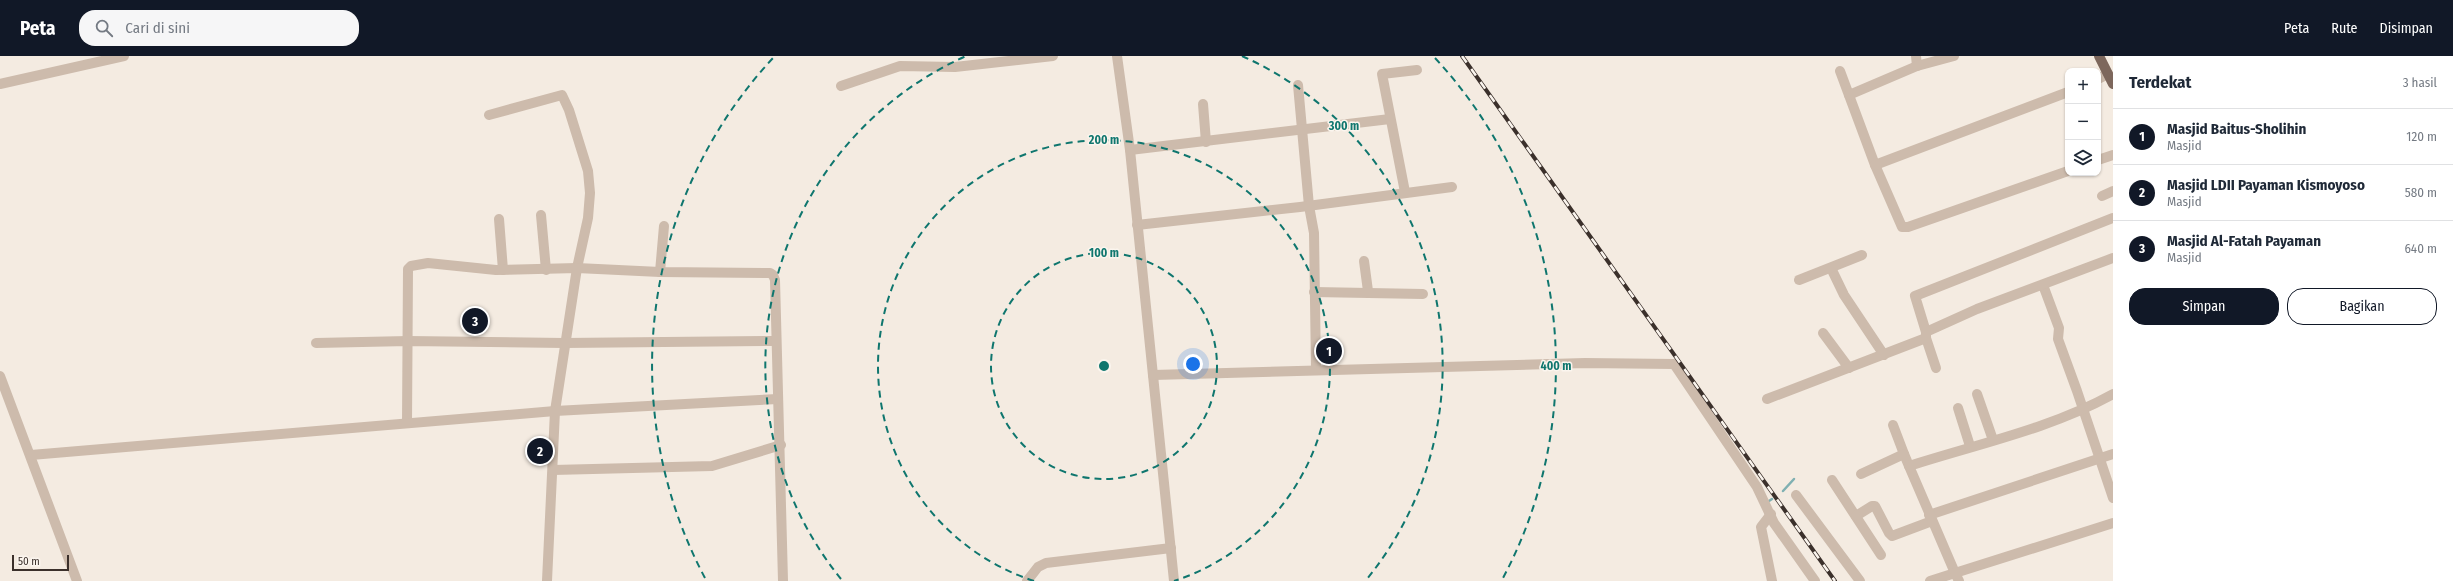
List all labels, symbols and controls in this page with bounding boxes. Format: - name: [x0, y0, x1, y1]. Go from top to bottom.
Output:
- search box: [79, 10, 359, 46]
- text: Peta: [20, 17, 55, 40]
- icon: search: [93, 17, 115, 39]
- text: Cari di sini: [125, 19, 190, 37]
- text: Peta: [2284, 20, 2309, 37]
- text: Rute: [2331, 20, 2358, 37]
- text: Disimpan: [2380, 20, 2433, 37]
- map controls: [2065, 68, 2101, 176]
- button: +: [2065, 68, 2101, 104]
- text: Terdekat: [2129, 72, 2191, 93]
- text: 3 hasil: [2403, 75, 2437, 90]
- button: −: [2065, 104, 2101, 140]
- text: 300 m: [1328, 119, 1359, 133]
- text: Masjid Baitus-Sholihin: [2167, 120, 2306, 138]
- text: 1: [2139, 129, 2145, 144]
- text: 120 m: [2406, 129, 2437, 144]
- text: 200 m: [1088, 133, 1119, 147]
- text: Masjid: [2167, 138, 2202, 153]
- button: layers: [2065, 140, 2101, 176]
- text: Masjid LDII Payaman Kismoyoso: [2167, 176, 2365, 194]
- text: 2: [2139, 185, 2145, 200]
- text: 580 m: [2405, 185, 2437, 200]
- text: Masjid: [2167, 194, 2202, 209]
- text: Masjid Al-Fatah Payaman: [2167, 232, 2321, 250]
- text: 3: [2139, 241, 2145, 256]
- text: 640 m: [2404, 241, 2437, 256]
- text: 100 m: [1089, 246, 1119, 260]
- text: Masjid: [2167, 250, 2202, 265]
- button: Simpan: [2129, 288, 2279, 325]
- button: Bagikan: [2287, 288, 2437, 325]
- pin: 3: [462, 306, 488, 336]
- pin: 1: [1316, 336, 1342, 366]
- your location: [1183, 354, 1203, 374]
- centre of rings: [1097, 359, 1111, 373]
- text: 400 m: [1541, 359, 1571, 373]
- pin: 2: [527, 436, 553, 466]
- scale bar: [12, 553, 69, 572]
- text: 50 m: [18, 555, 40, 568]

